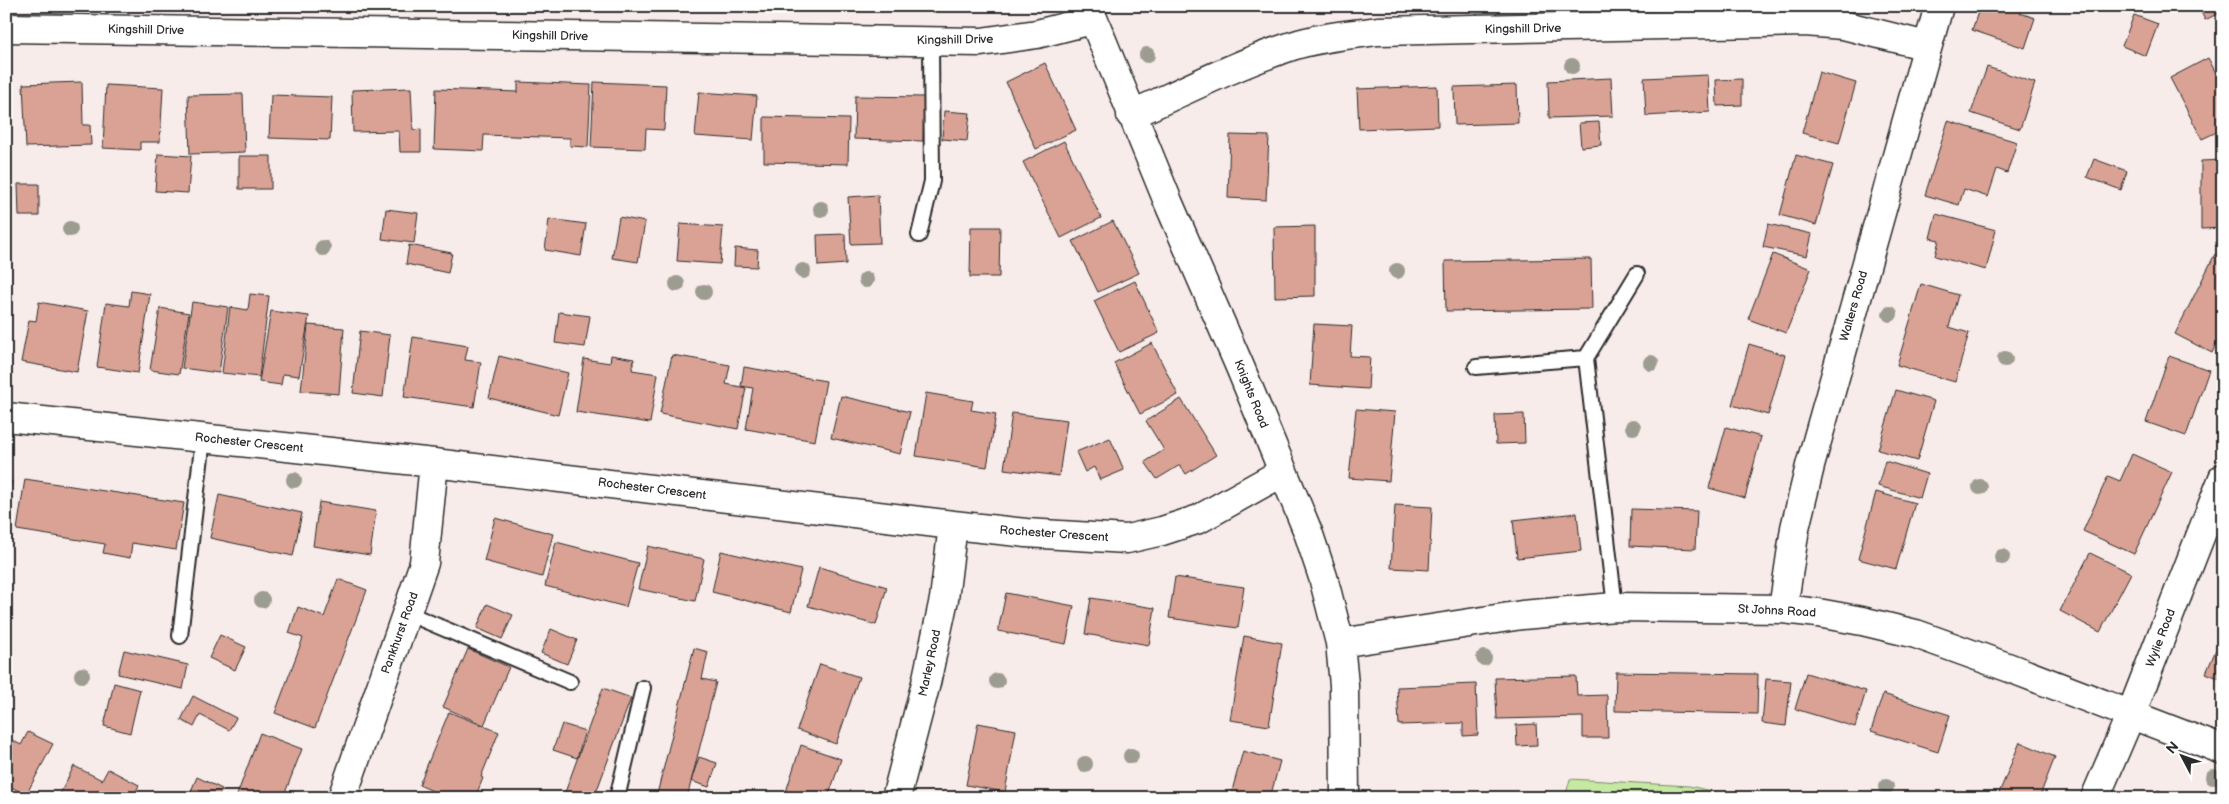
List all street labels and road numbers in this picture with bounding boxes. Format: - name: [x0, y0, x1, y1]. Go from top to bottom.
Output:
- street label: Kingshill Drive: [1485, 21, 1561, 37]
- street label: Kingshill Drive: [108, 22, 184, 38]
- street label: Kingshill Drive: [512, 28, 588, 44]
- street label: Kingshill Drive: [917, 32, 993, 48]
- street label: Walters Road: [1837, 269, 1871, 343]
- street label: Knights Road: [1230, 358, 1272, 431]
- street label: Rochester Crescent: [194, 430, 304, 456]
- street label: Rochester Crescent: [597, 475, 707, 503]
- street label: Rochester Crescent: [999, 523, 1109, 545]
- street label: Pankhurst Road: [378, 590, 422, 676]
- street label: St Johns Road: [1738, 601, 1816, 621]
- street label: Wylie Road: [2143, 607, 2179, 669]
- street label: Marley Road: [916, 628, 944, 698]

